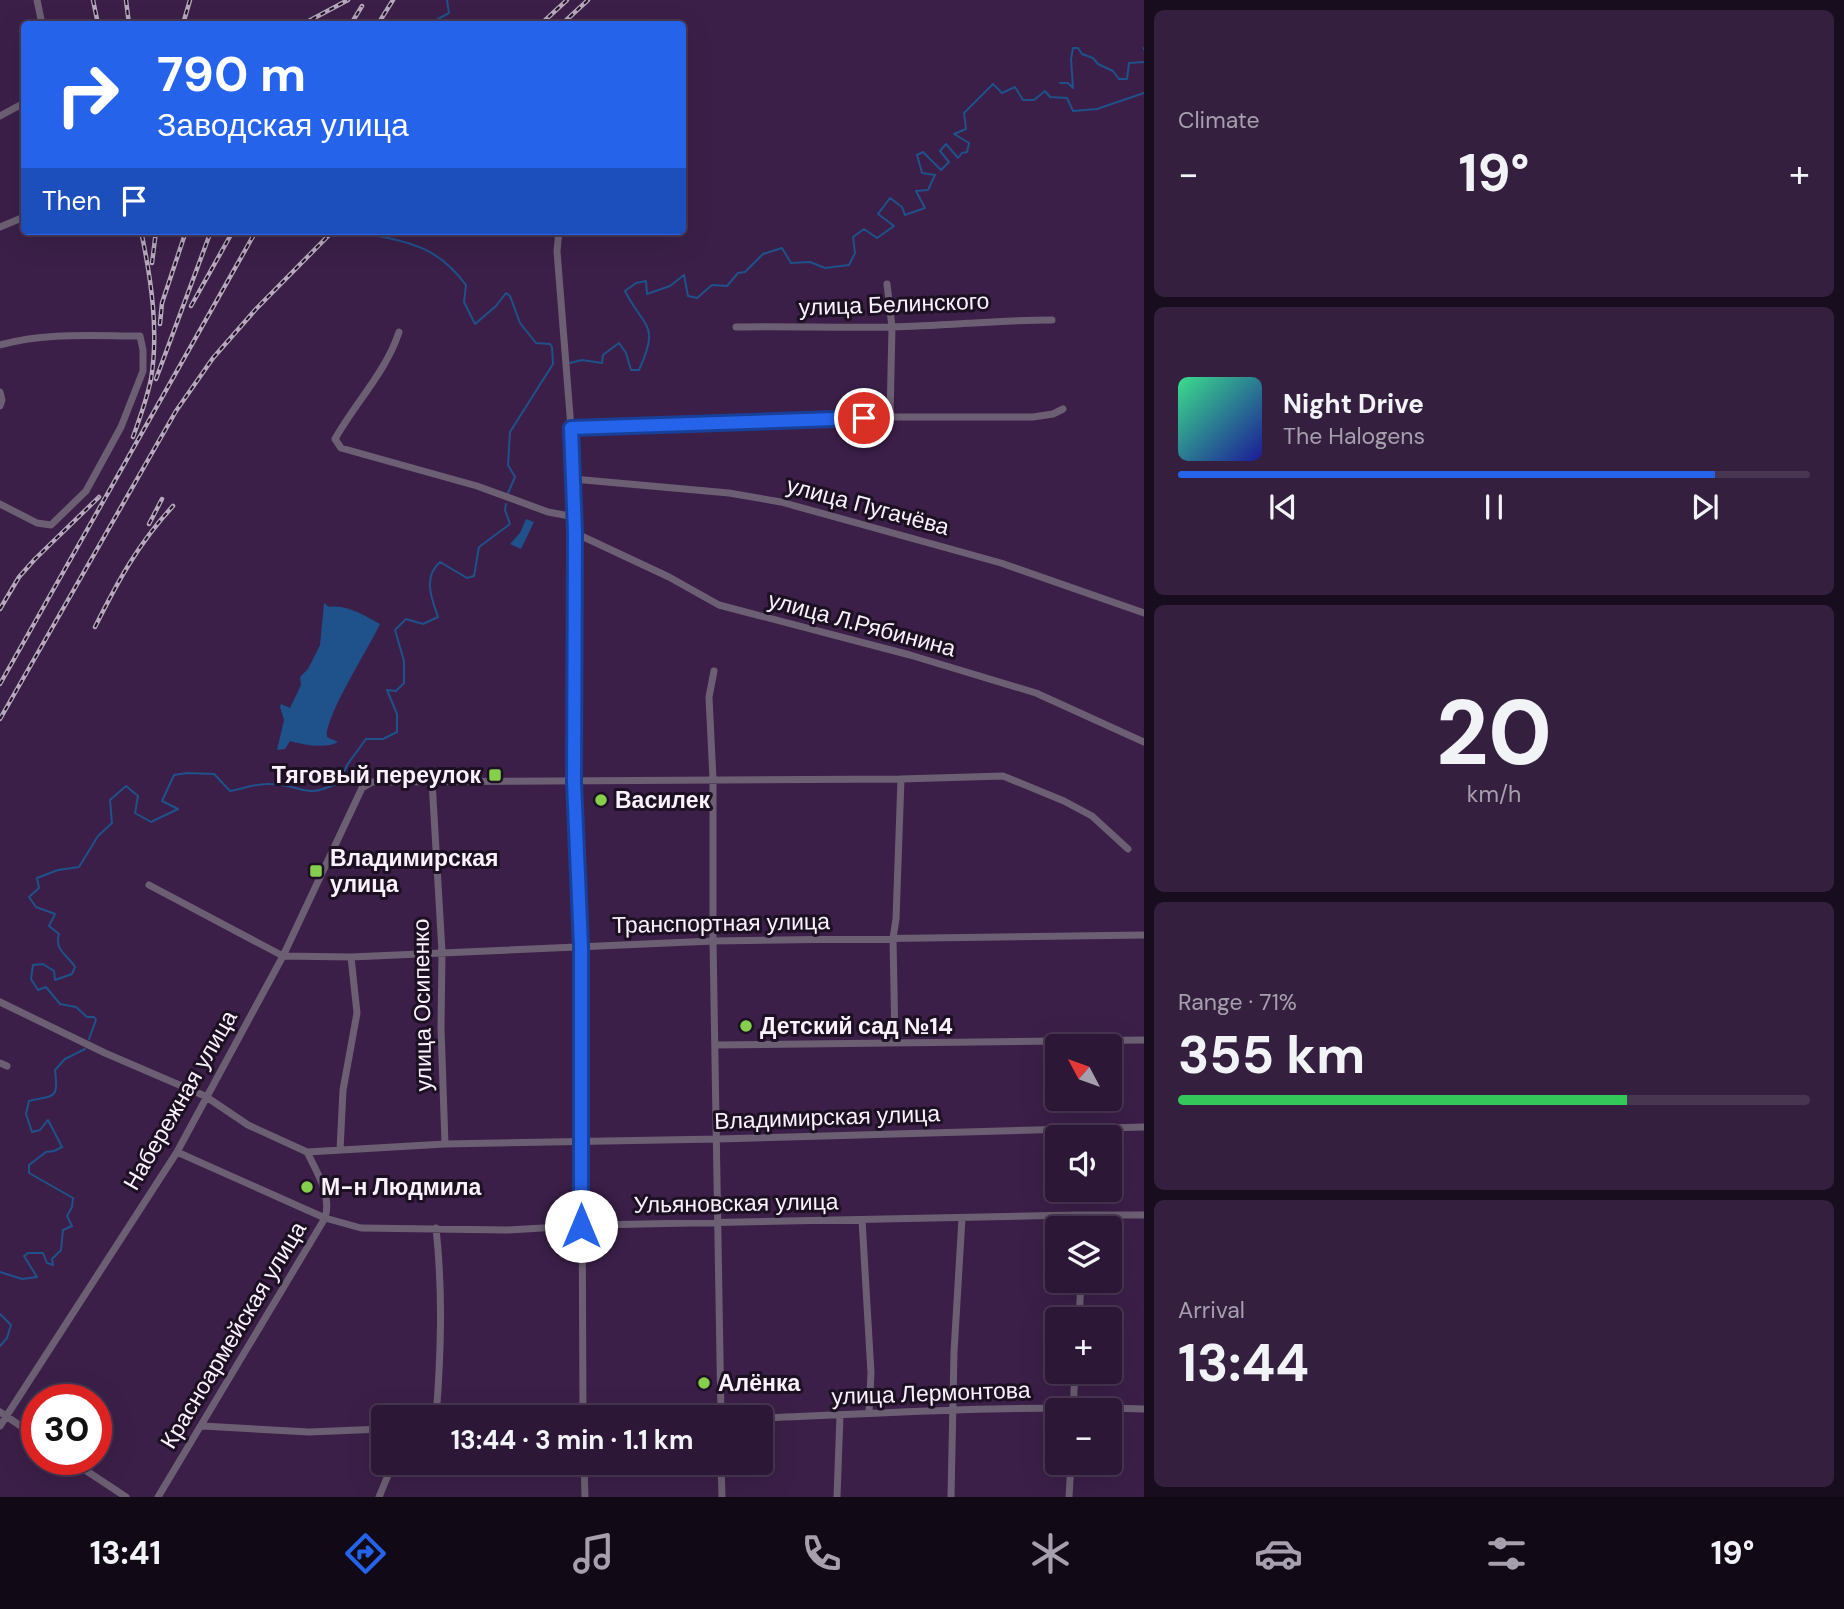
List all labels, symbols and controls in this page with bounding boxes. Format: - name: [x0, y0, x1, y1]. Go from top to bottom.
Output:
- text: 790 m: [157, 42, 306, 106]
- icon: right: [42, 49, 133, 140]
- text: Заводская улица: [157, 104, 409, 146]
- text: Climate: [1178, 105, 1260, 135]
- text: 19°: [1459, 139, 1529, 207]
- text: −: [1178, 149, 1199, 199]
- text: +: [1789, 149, 1810, 199]
- icon: arrive: [115, 182, 153, 220]
- text: Then: [42, 184, 101, 218]
- street label: улица Белинского: [798, 286, 990, 322]
- text: Night Drive: [1283, 387, 1424, 421]
- pin: [834, 388, 894, 448]
- icon: arrive: [845, 399, 883, 437]
- text: The Halogens: [1283, 421, 1425, 451]
- street label: улица Пугачёва: [783, 470, 953, 542]
- icon: previous: [1264, 488, 1302, 526]
- icon: pause: [1475, 488, 1513, 526]
- icon: next: [1686, 488, 1724, 526]
- street label: улица Л.Рябинина: [765, 585, 959, 664]
- text: 20: [1436, 674, 1552, 792]
- place label: Тяговый переулок: [272, 760, 481, 790]
- marker: Тяговый переулок: [487, 767, 503, 783]
- text: km/h: [1467, 779, 1521, 809]
- place label: Василек: [615, 785, 710, 815]
- marker: Василек: [593, 792, 609, 808]
- place label: Владимирская улица: [330, 843, 498, 899]
- marker: Владимирская улица: [308, 863, 324, 879]
- street label: Транспортная улица: [612, 906, 830, 940]
- street label: улица Осипенко: [405, 918, 439, 1092]
- text: Range · 71%: [1178, 987, 1297, 1017]
- street label: Набережная улица: [116, 1004, 244, 1195]
- place label: Детский сад №14: [760, 1011, 953, 1041]
- marker: Детский сад №14: [738, 1018, 754, 1034]
- text: 355 km: [1178, 1021, 1365, 1089]
- north arrow: [1045, 1034, 1122, 1111]
- map controls: [1045, 1034, 1122, 1475]
- street label: Владимирская улица: [714, 1098, 941, 1136]
- button: sound: [1045, 1125, 1122, 1202]
- place label: М-н Людмила: [321, 1172, 482, 1202]
- marker: М-н Людмила: [299, 1179, 315, 1195]
- street label: Ульяновская улица: [633, 1186, 839, 1220]
- position arrow: [544, 1189, 618, 1263]
- street label: Красноармейская улица: [153, 1216, 313, 1454]
- button: layers: [1045, 1216, 1122, 1293]
- text: Arrival: [1178, 1295, 1245, 1325]
- button: +: [1045, 1307, 1122, 1384]
- text: 13:44: [1178, 1329, 1309, 1397]
- place label: Алёнка: [718, 1368, 800, 1398]
- marker: Алёнка: [696, 1375, 712, 1391]
- street label: улица Лермонтова: [831, 1375, 1031, 1411]
- speed limit sign: 30: [21, 1384, 112, 1475]
- button: −: [1045, 1398, 1122, 1475]
- text: 13:44 · 3 min · 1.1 km: [451, 1423, 693, 1457]
- icon: directions: [341, 1529, 390, 1578]
- icon: music: [569, 1529, 618, 1578]
- icon: phone: [797, 1529, 846, 1578]
- icon: climate: [1026, 1529, 1075, 1578]
- icon: car: [1254, 1529, 1303, 1578]
- icon: filters: [1482, 1529, 1531, 1578]
- text: 13:41: [90, 1532, 161, 1574]
- text: 19°: [1711, 1532, 1754, 1574]

